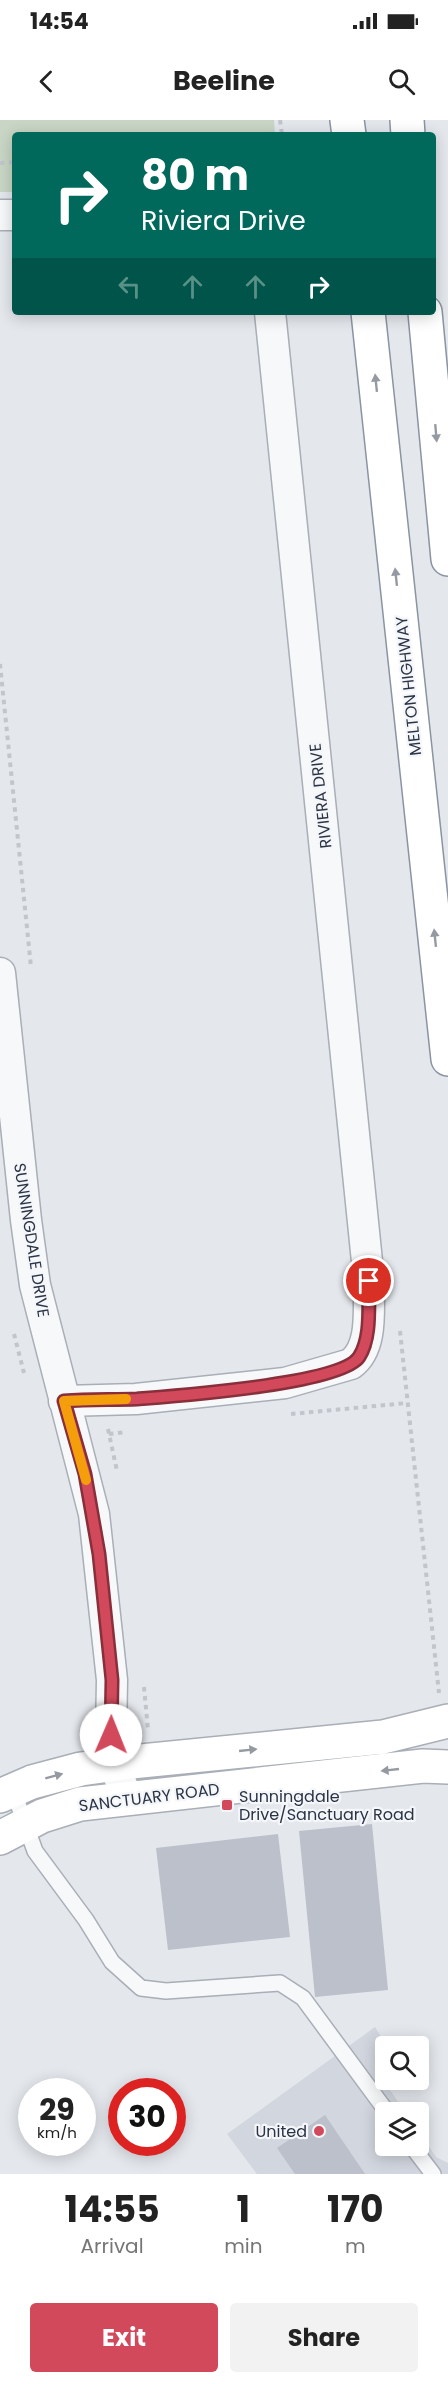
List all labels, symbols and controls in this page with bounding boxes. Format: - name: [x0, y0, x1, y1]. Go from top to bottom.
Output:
- text: 14:54: [30, 6, 89, 37]
- text: Beeline: [173, 62, 275, 99]
- icon: back: [30, 65, 63, 98]
- icon: search: [385, 65, 418, 98]
- text: 80 m: [141, 146, 249, 205]
- icon: right: [42, 156, 120, 234]
- text: Riviera Drive: [141, 202, 306, 239]
- icon: left: [113, 270, 146, 303]
- icon: ahead: [176, 270, 209, 303]
- icon: ahead: [239, 270, 272, 303]
- icon: right: [302, 270, 335, 303]
- one-way arrow: [371, 374, 380, 393]
- one-way arrow: [431, 424, 441, 443]
- one-way arrow: [391, 568, 401, 587]
- street label: MELTON HIGHWAY: [390, 615, 427, 757]
- street label: RIVIERA DRIVE: [304, 742, 337, 850]
- one-way arrow: [430, 929, 440, 948]
- street label: SUNNINGDALE DRIVE: [8, 1161, 55, 1319]
- pin: [343, 1255, 394, 1306]
- icon: arrive: [352, 1264, 385, 1297]
- position arrow: [79, 1703, 143, 1767]
- one-way arrow: [238, 1745, 257, 1755]
- one-way arrow: [380, 1765, 399, 1775]
- one-way arrow: [45, 1770, 64, 1780]
- street label: SANCTUARY ROAD: [77, 1777, 221, 1818]
- place label: Sunningdale Drive/Sanctuary Road: [239, 1785, 415, 1826]
- marker: Sunningdale Drive/Sanctuary Road: [220, 1798, 234, 1812]
- map controls: [375, 2036, 429, 2156]
- button: search: [375, 2036, 429, 2090]
- speed limit sign: 30: [108, 2078, 186, 2156]
- text: 29: [39, 2088, 75, 2131]
- button: layers: [375, 2102, 429, 2156]
- place label: United: [255, 2120, 307, 2143]
- text: km/h: [37, 2122, 77, 2143]
- marker: United: [312, 2124, 326, 2138]
- text: 14:55: [65, 2184, 160, 2235]
- text: 1: [237, 2184, 250, 2235]
- text: 170: [327, 2184, 383, 2235]
- text: Arrival: [81, 2232, 144, 2260]
- text: min: [224, 2232, 262, 2260]
- text: m: [345, 2232, 366, 2260]
- button: Exit: [30, 2303, 218, 2372]
- button: Share: [230, 2303, 418, 2372]

